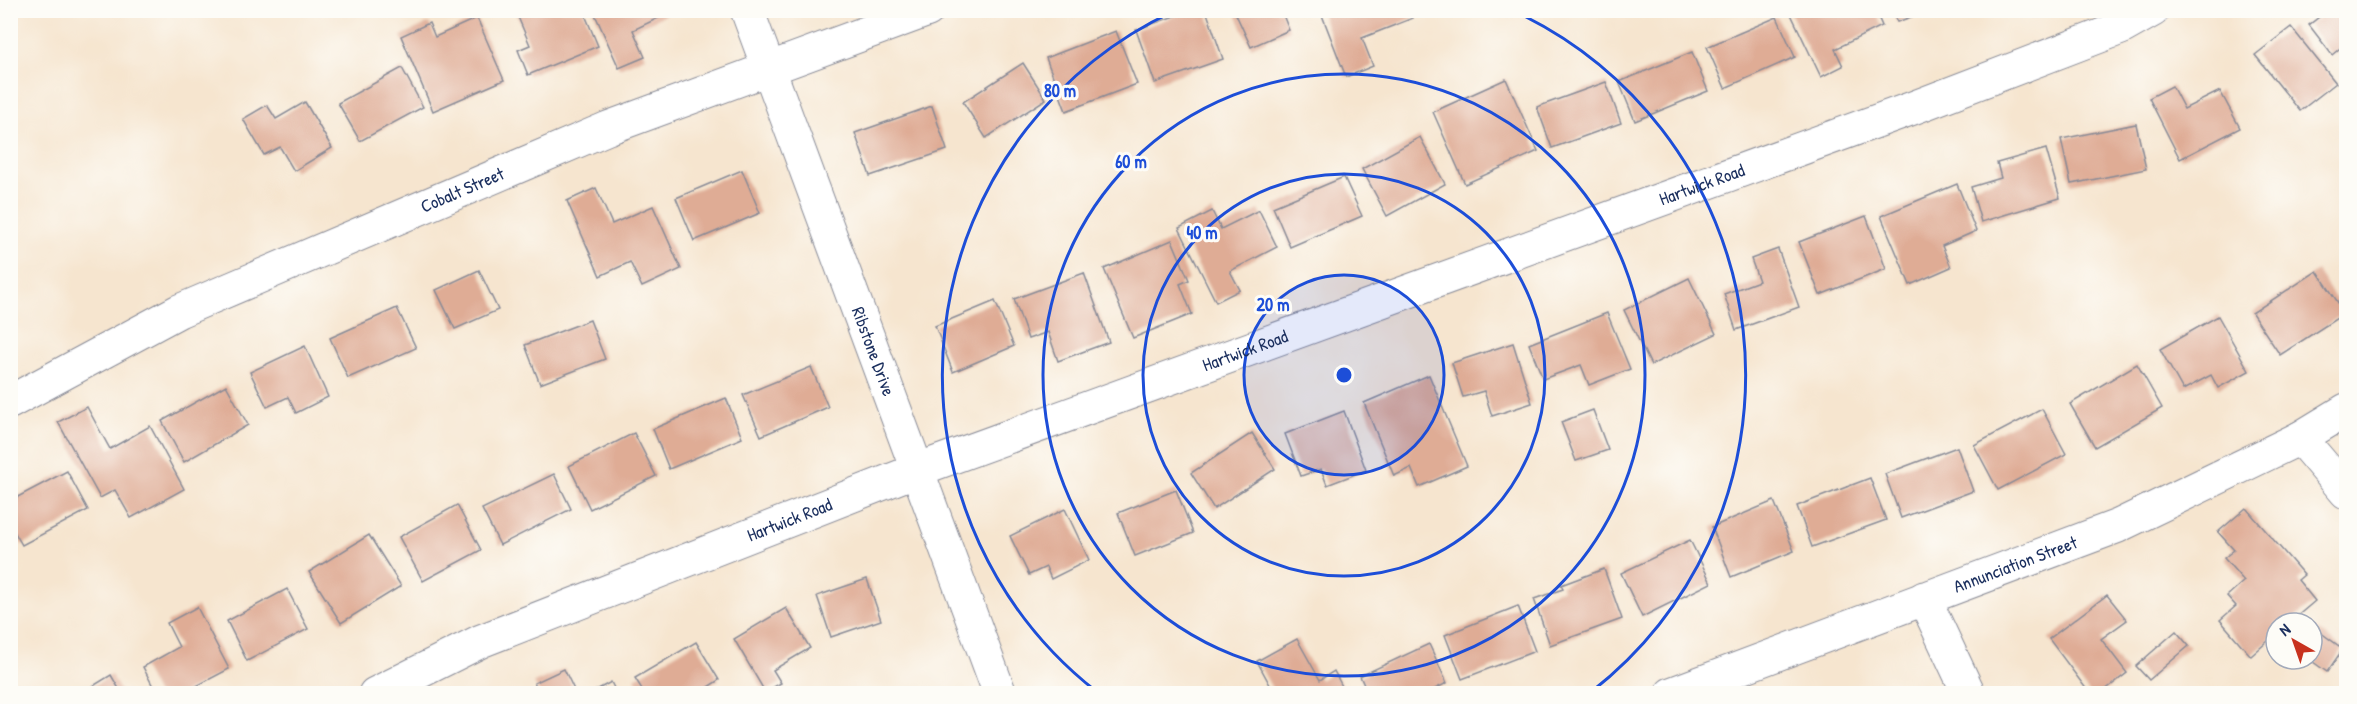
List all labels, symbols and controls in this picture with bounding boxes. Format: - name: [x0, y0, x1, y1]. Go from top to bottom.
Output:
- text: 80 m: [1044, 78, 1076, 103]
- text: 60 m: [1115, 149, 1147, 174]
- street label: Hartwick Road: [1656, 157, 1748, 211]
- street label: Cobalt Street: [416, 160, 509, 219]
- text: 40 m: [1186, 220, 1218, 245]
- text: 20 m: [1257, 292, 1289, 317]
- street label: Ribstone Drive: [846, 303, 902, 399]
- street label: Hartwick Road: [1199, 323, 1291, 377]
- centre of rings: [1334, 365, 1354, 385]
- street label: Hartwick Road: [743, 492, 835, 547]
- street label: Annunciation Street: [1950, 529, 2081, 599]
- north arrow: [2264, 611, 2324, 671]
- text: N: [2274, 618, 2295, 641]

